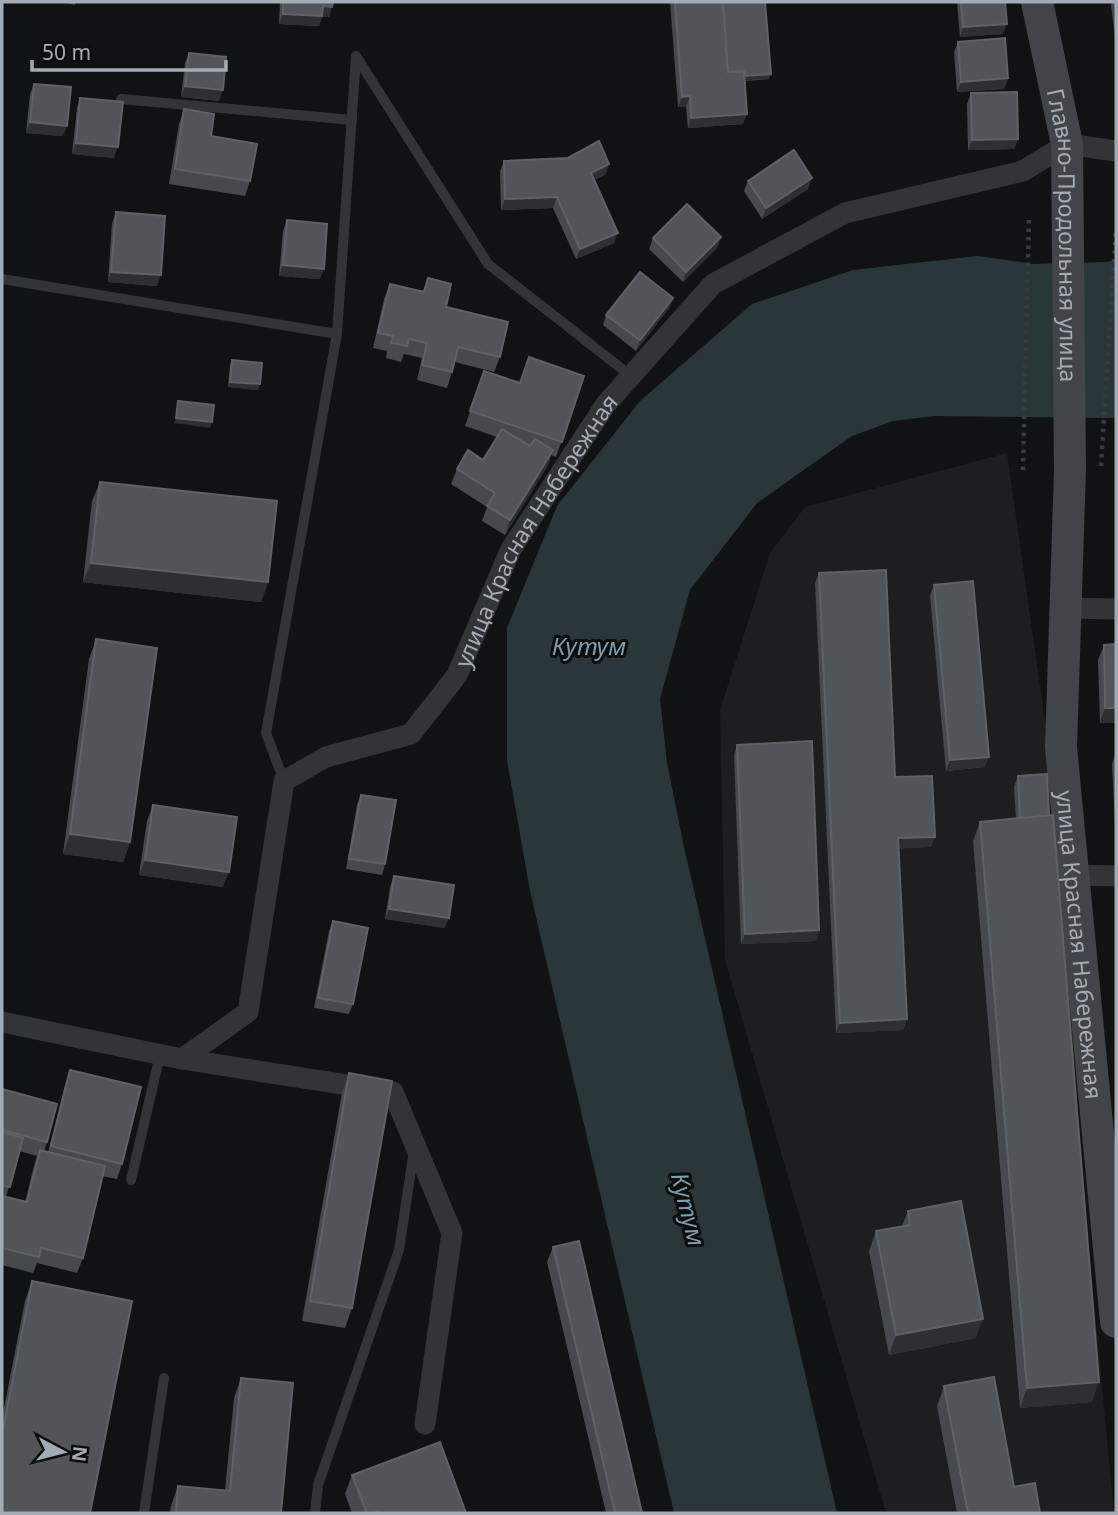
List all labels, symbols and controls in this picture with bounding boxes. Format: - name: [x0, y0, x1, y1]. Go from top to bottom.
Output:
- scale bar: [32, 28, 226, 72]
- text: 50 m: [42, 38, 91, 66]
- street label: Главно-Продольная улица: [1040, 85, 1085, 382]
- street label: улица Красная Набережная: [446, 386, 624, 672]
- water label: Кутум: [552, 629, 626, 662]
- street label: улица Красная Набережная: [1049, 789, 1111, 1101]
- water label: Кутум: [664, 1169, 714, 1249]
- north arrow: [28, 1417, 98, 1487]
- text: N: [66, 1445, 94, 1463]

